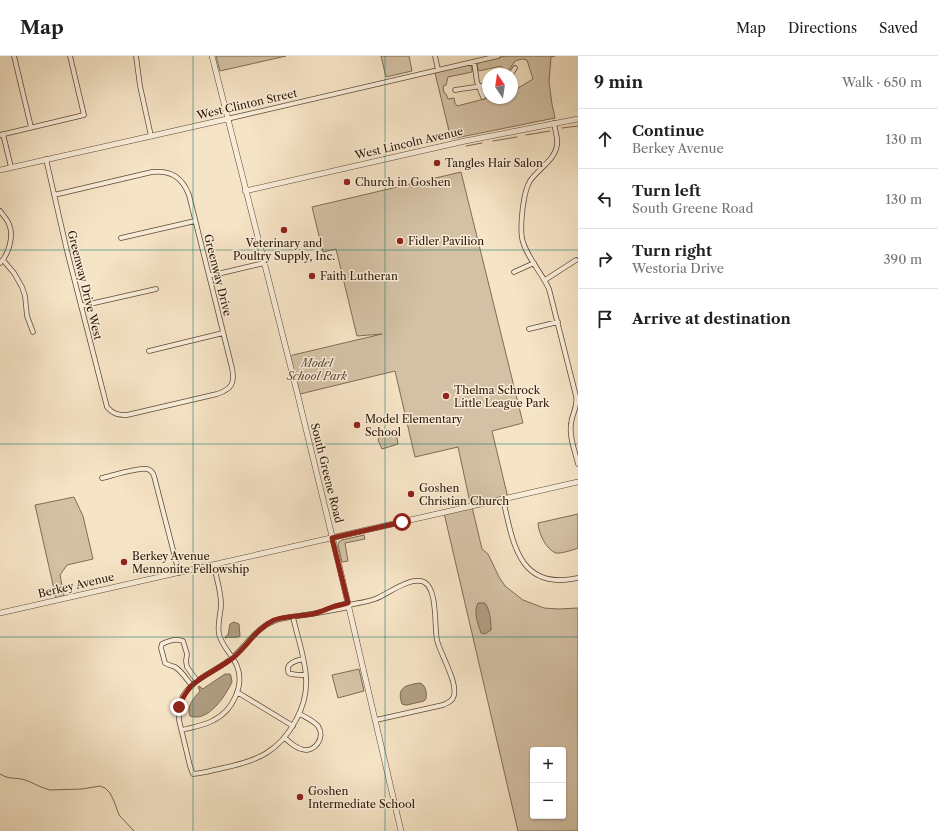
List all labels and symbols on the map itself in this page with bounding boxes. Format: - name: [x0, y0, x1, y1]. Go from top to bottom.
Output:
- north arrow: [482, 68, 518, 104]
- street label: West Clinton Street: [195, 86, 299, 123]
- street label: West Lincoln Avenue: [353, 124, 464, 162]
- place label: Tangles Hair Salon: [445, 156, 543, 170]
- marker: Tangles Hair Salon: [432, 158, 442, 168]
- place label: Church in Goshen: [355, 175, 451, 189]
- marker: Church in Goshen: [342, 177, 352, 187]
- marker: Veterinary and Poultry Supply, Inc.: [279, 225, 289, 235]
- street label: Greenway Drive West: [65, 229, 105, 341]
- street label: Greenway Drive: [201, 233, 235, 317]
- place label: Fidler Pavilion: [408, 234, 484, 248]
- place label: Veterinary and Poultry Supply, Inc.: [233, 236, 335, 263]
- marker: Fidler Pavilion: [395, 236, 405, 246]
- place label: Faith Lutheran: [320, 269, 398, 283]
- marker: Faith Lutheran: [307, 271, 317, 281]
- park label: Model School Park: [286, 356, 347, 383]
- place label: Thelma Schrock Little League Park: [454, 383, 550, 410]
- marker: Thelma Schrock Little League Park: [441, 391, 451, 401]
- place label: Model Elementary School: [365, 412, 463, 439]
- marker: Model Elementary School: [352, 420, 362, 430]
- street label: South Greene Road: [308, 421, 346, 525]
- place label: Goshen Christian Church: [419, 481, 509, 508]
- marker: Goshen Christian Church: [406, 489, 416, 499]
- route start: [393, 513, 411, 531]
- place label: Berkey Avenue Mennonite Fellowship: [132, 549, 249, 576]
- marker: Berkey Avenue Mennonite Fellowship: [119, 557, 129, 567]
- street label: Berkey Avenue: [37, 569, 115, 601]
- route end: [170, 698, 188, 716]
- place label: Goshen Intermediate School: [308, 784, 416, 811]
- marker: Goshen Intermediate School: [295, 792, 305, 802]

